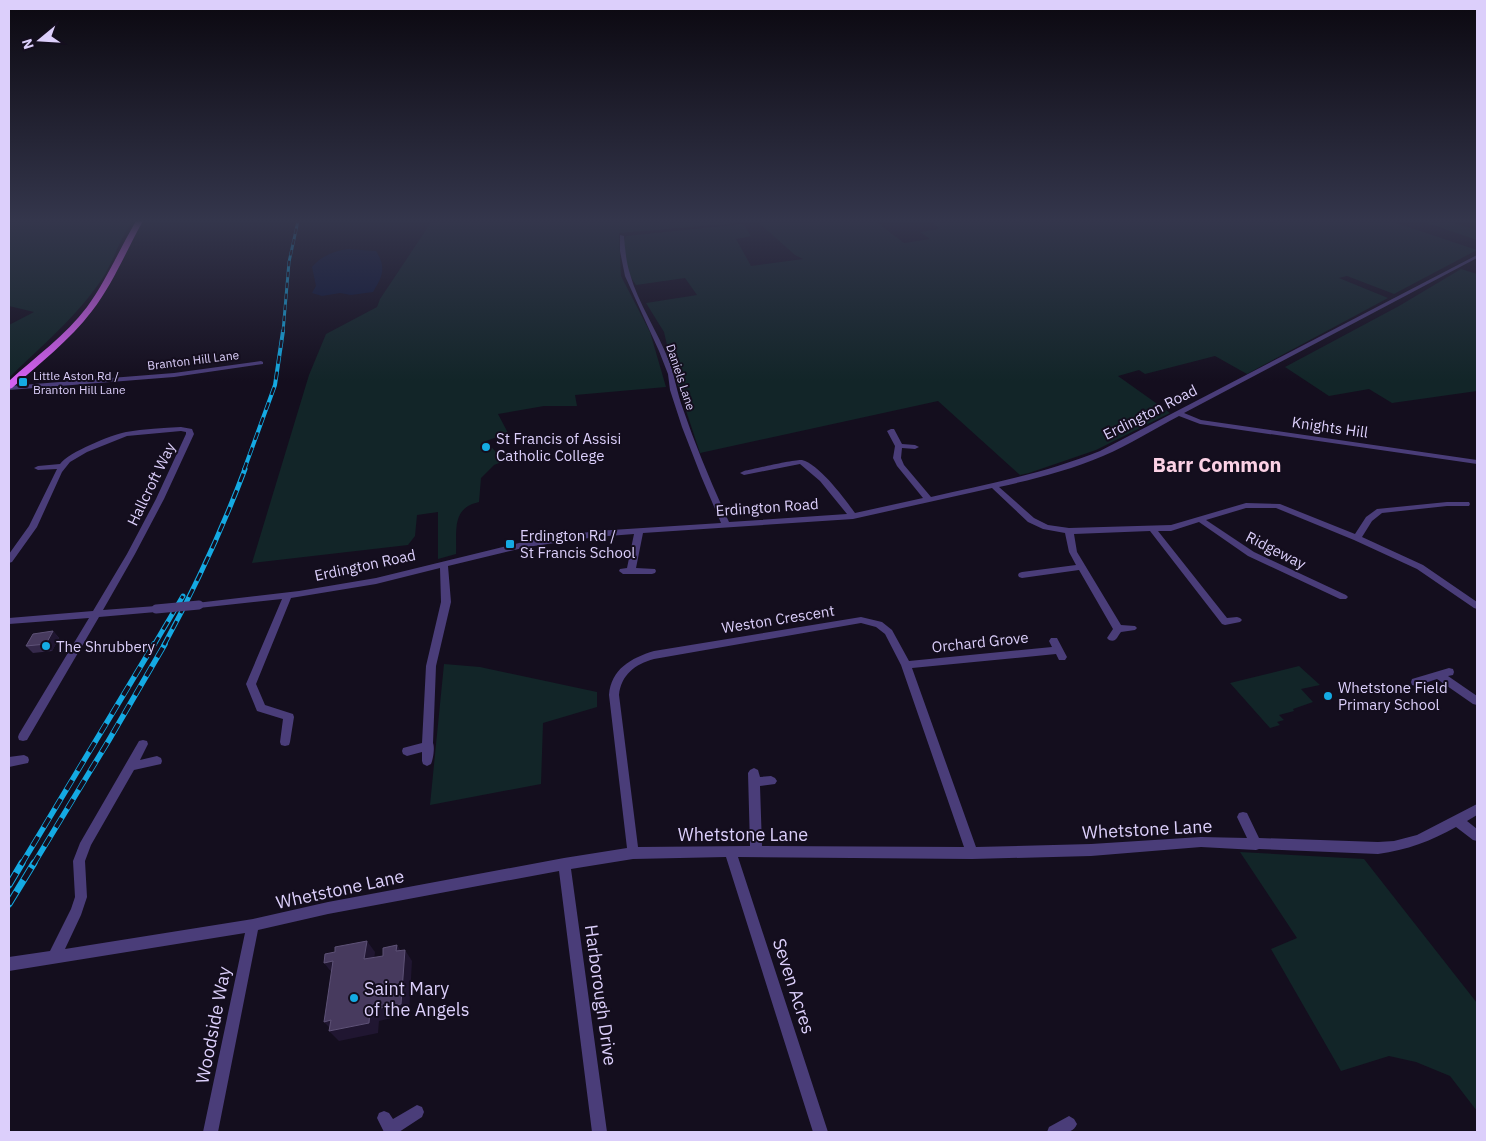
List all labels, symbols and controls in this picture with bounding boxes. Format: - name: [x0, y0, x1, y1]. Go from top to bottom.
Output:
- north arrow: [15, 15, 65, 65]
- text: N: [18, 36, 38, 52]
- street label: Daniels Lane: [663, 342, 699, 412]
- street label: Branton Hill Lane: [146, 347, 240, 373]
- place label: Little Aston Rd / Branton Hill Lane: [33, 368, 126, 397]
- marker: Little Aston Rd / Branton Hill Lane: [17, 376, 29, 388]
- street label: Erdington Road: [1100, 380, 1200, 444]
- street label: Knights Hill: [1291, 412, 1369, 442]
- place label: St Francis of Assisi Catholic College: [496, 429, 621, 465]
- street label: Hallcroft Way: [123, 439, 180, 529]
- marker: St Francis of Assisi Catholic College: [480, 441, 492, 453]
- district label: Barr Common: [1153, 451, 1281, 478]
- street label: Erdington Road: [715, 494, 819, 520]
- place label: Erdington Rd / St Francis School: [520, 526, 635, 562]
- street label: Ridgeway: [1243, 527, 1310, 573]
- marker: Erdington Rd / St Francis School: [504, 538, 516, 550]
- street label: Erdington Road: [313, 545, 417, 585]
- street label: Weston Crescent: [720, 601, 836, 637]
- street label: Orchard Grove: [931, 627, 1029, 657]
- place label: The Shrubbery: [56, 637, 155, 656]
- marker: The Shrubbery: [40, 640, 52, 652]
- place label: Whetstone Field Primary School: [1338, 678, 1448, 714]
- marker: Whetstone Field Primary School: [1322, 690, 1334, 702]
- street label: Whetstone Lane: [1081, 814, 1213, 844]
- street label: Whetstone Lane: [678, 823, 808, 846]
- street label: Whetstone Lane: [274, 864, 406, 914]
- street label: Harborough Drive: [580, 923, 622, 1067]
- street label: Seven Acres: [768, 935, 820, 1037]
- street label: Woodside Way: [190, 965, 236, 1085]
- place label: Saint Mary of the Angels: [364, 977, 469, 1021]
- marker: Saint Mary of the Angels: [348, 992, 360, 1004]

